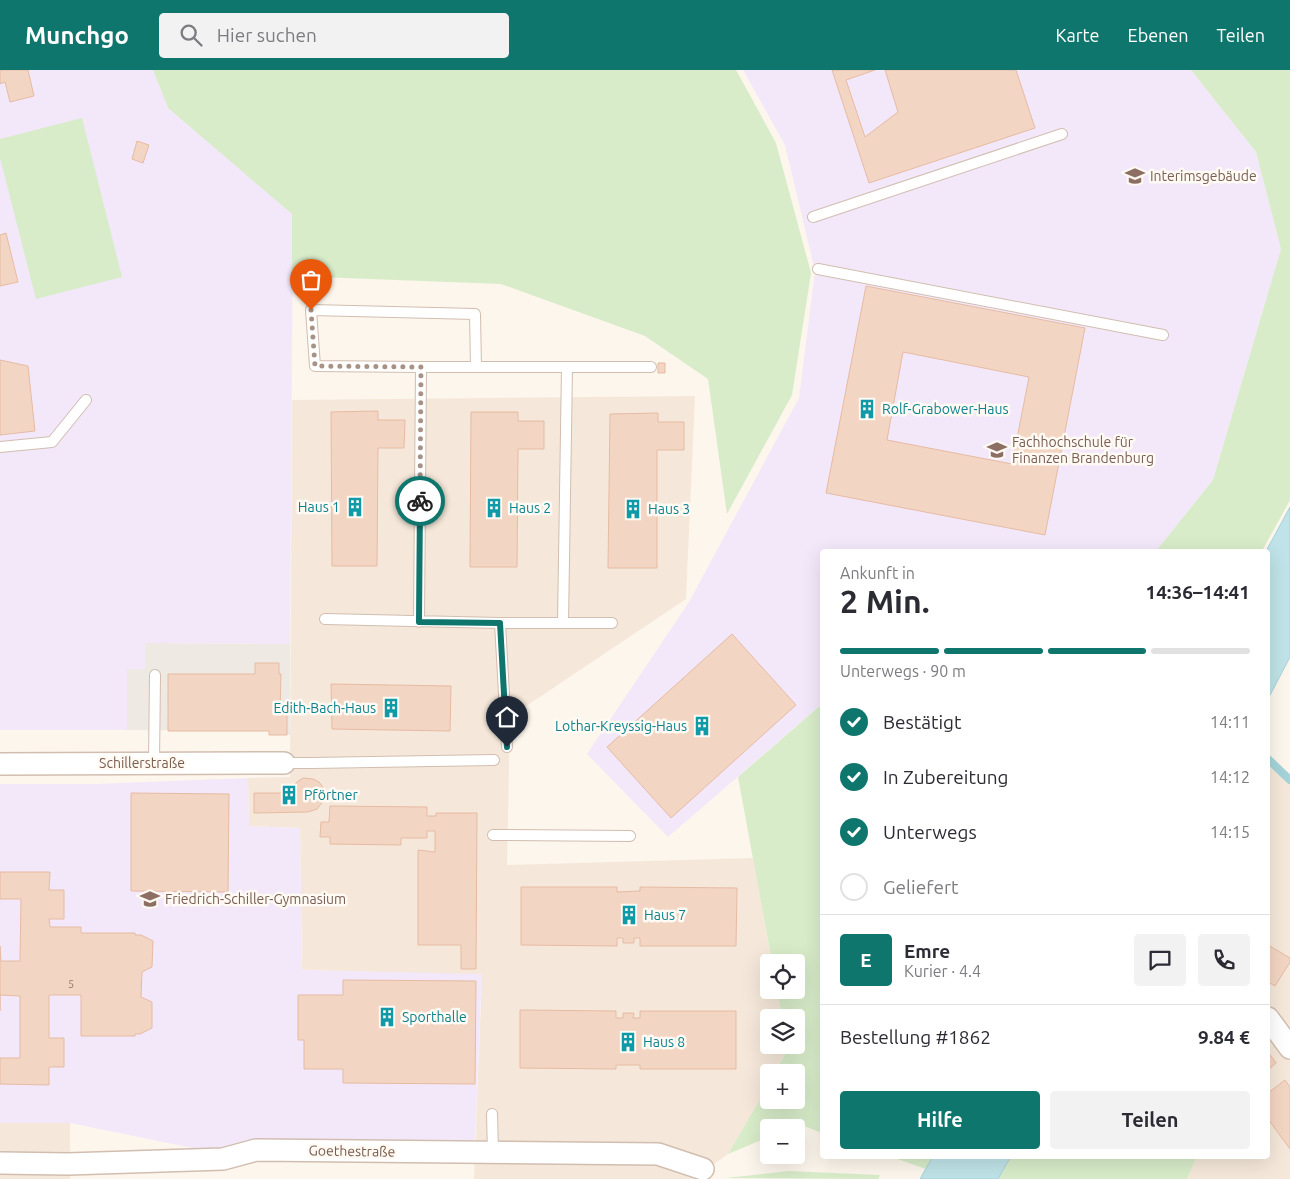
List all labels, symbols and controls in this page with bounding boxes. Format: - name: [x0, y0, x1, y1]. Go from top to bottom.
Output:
- search box: [159, 13, 509, 58]
- icon: search: [177, 21, 205, 49]
- text: Munchgo: [25, 22, 129, 49]
- text: Hier suchen: [217, 24, 317, 46]
- text: Karte: [1056, 25, 1100, 45]
- text: Ebenen: [1128, 25, 1189, 45]
- text: Teilen: [1217, 25, 1265, 45]
- school or university icon: Interimsgebäude: [1124, 165, 1146, 187]
- place label: Interimsgebäude: [1150, 168, 1257, 184]
- pin: [290, 259, 332, 310]
- icon: bag: [297, 266, 325, 294]
- building icon: Rolf-Grabower-Haus: [856, 398, 878, 420]
- place label: Rolf-Grabower-Haus: [882, 401, 1009, 417]
- place label: Fachhochschule für Finanzen Brandenburg: [1012, 434, 1154, 466]
- school or university icon: Fachhochschule für Finanzen Brandenburg: [986, 439, 1008, 461]
- courier: [395, 476, 445, 526]
- icon: bike: [406, 487, 434, 515]
- building icon: Haus 1: [344, 496, 366, 518]
- building icon: Haus 2: [483, 497, 505, 519]
- building icon: Haus 3: [622, 498, 644, 520]
- place label: Haus 1: [298, 499, 340, 515]
- place label: Haus 2: [509, 500, 551, 516]
- place label: Haus 3: [648, 501, 690, 517]
- text: Ankunft in: [840, 564, 915, 582]
- text: 14:36–14:41: [1145, 581, 1250, 603]
- text: 2 Min.: [840, 583, 930, 619]
- text: Unterwegs · 90 m: [840, 662, 966, 680]
- pin: [486, 696, 528, 747]
- building icon: Edith-Bach-Haus: [380, 697, 402, 719]
- place label: Edith-Bach-Haus: [273, 700, 376, 716]
- icon: home: [493, 703, 521, 731]
- icon: check: [840, 708, 868, 736]
- text: Bestätigt: [883, 711, 961, 733]
- text: 14:11: [1210, 713, 1250, 731]
- building icon: Lothar-Kreyssig-Haus: [691, 715, 713, 737]
- place label: Lothar-Kreyssig-Haus: [555, 718, 687, 734]
- street label: Schillerstraße: [99, 755, 185, 771]
- icon: check: [840, 763, 868, 791]
- text: In Zubereitung: [883, 766, 1009, 788]
- text: 14:12: [1210, 768, 1250, 786]
- building icon: Pförtner: [278, 784, 300, 806]
- place label: Pförtner: [304, 787, 358, 803]
- icon: check: [840, 818, 868, 846]
- text: Unterwegs: [883, 821, 977, 843]
- text: 14:15: [1210, 823, 1250, 841]
- text: Geliefert: [883, 876, 959, 898]
- school or university icon: Friedrich-Schiller-Gymnasium: [139, 888, 161, 910]
- place label: Friedrich-Schiller-Gymnasium: [165, 891, 346, 907]
- building icon: Haus 7: [618, 904, 640, 926]
- place label: Haus 7: [644, 907, 686, 923]
- button: chat: [1134, 934, 1186, 986]
- button: phone: [1198, 934, 1250, 986]
- text: Emre: [904, 940, 950, 962]
- text: E: [860, 949, 872, 971]
- map controls: [760, 954, 805, 1164]
- button: locate: [760, 954, 805, 999]
- text: Kurier · 4.4: [904, 962, 981, 980]
- house number: 5: [68, 978, 74, 990]
- building icon: Sporthalle: [376, 1006, 398, 1028]
- place label: Sporthalle: [402, 1009, 467, 1025]
- button: layers: [760, 1009, 805, 1054]
- text: Bestellung #1862: [840, 1026, 991, 1048]
- text: 9.84 €: [1198, 1026, 1250, 1048]
- building icon: Haus 8: [617, 1031, 639, 1053]
- place label: Haus 8: [643, 1034, 685, 1050]
- button: +: [760, 1064, 805, 1109]
- button: Hilfe: [840, 1091, 1040, 1149]
- button: Teilen: [1050, 1091, 1250, 1149]
- button: −: [760, 1119, 805, 1164]
- street label: Goethestraße: [309, 1142, 395, 1160]

